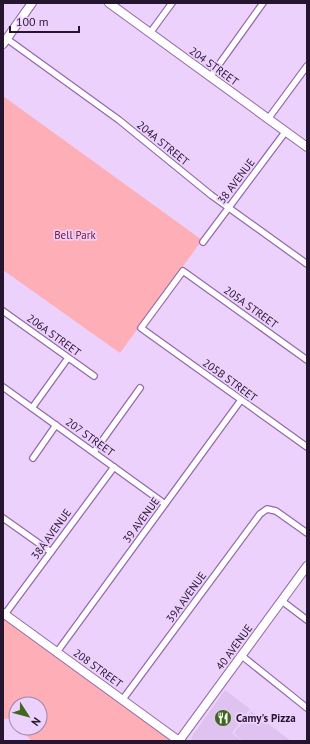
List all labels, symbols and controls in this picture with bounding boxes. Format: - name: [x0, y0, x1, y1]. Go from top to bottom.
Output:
- scale bar: [10, 8, 79, 34]
- text: 100 m: [16, 14, 49, 29]
- street label: 204 STREET: [187, 43, 241, 89]
- street label: 204A STREET: [134, 118, 192, 168]
- street label: 38 AVENUE: [214, 155, 258, 206]
- park label: Bell Park: [54, 228, 97, 242]
- street label: 205A STREET: [221, 283, 281, 331]
- street label: 206A STREET: [24, 311, 84, 359]
- street label: 205B STREET: [200, 356, 260, 404]
- street label: 207 STREET: [63, 415, 117, 459]
- street label: 39 AVENUE: [120, 494, 162, 546]
- street label: 38A AVENUE: [28, 506, 74, 562]
- street label: 39A AVENUE: [163, 569, 209, 625]
- street label: 40 AVENUE: [213, 621, 255, 673]
- street label: 208 STREET: [71, 645, 125, 691]
- north arrow: [8, 696, 48, 736]
- restaurant icon: Camy's Pizza: [213, 708, 233, 728]
- place label: Camy's Pizza: [236, 711, 296, 725]
- text: N: [28, 715, 44, 729]

